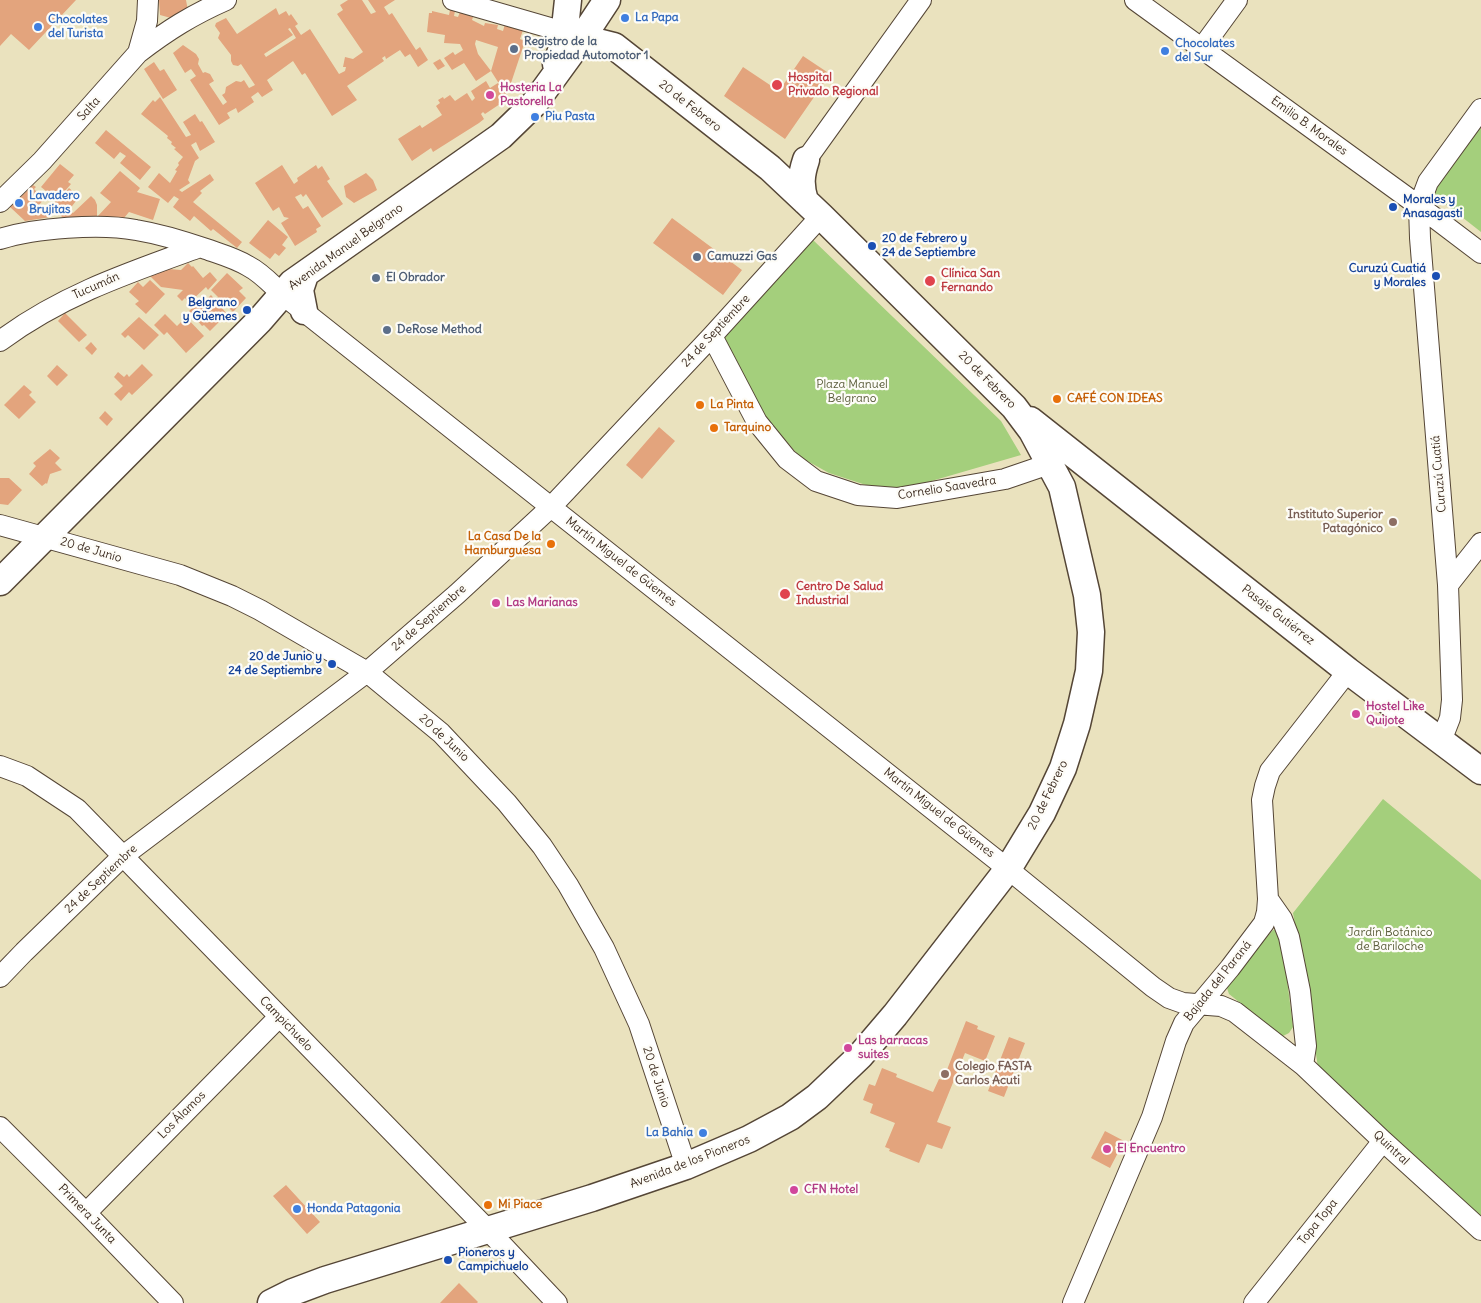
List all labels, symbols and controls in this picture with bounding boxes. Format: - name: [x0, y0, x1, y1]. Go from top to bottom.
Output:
- place label: La Papa: [635, 11, 679, 25]
- marker: La Papa: [619, 12, 631, 24]
- place label: Chocolates del Turista: [48, 13, 108, 41]
- marker: Chocolates del Turista: [32, 21, 44, 33]
- place label: Registro de la Propiedad Automotor 1: [524, 35, 648, 63]
- place label: Chocolates del Sur: [1175, 37, 1235, 65]
- marker: Registro de la Propiedad Automotor 1: [508, 43, 520, 55]
- marker: Chocolates del Sur: [1159, 45, 1171, 57]
- place label: Hospital Privado Regional: [788, 71, 878, 99]
- street label: 20 de Febrero: [656, 77, 724, 135]
- marker: Hospital Privado Regional: [770, 78, 784, 92]
- place label: Hosteria La Pastorella: [500, 81, 562, 109]
- marker: Hosteria La Pastorella: [484, 89, 496, 101]
- street label: Emilio B. Morales: [1268, 93, 1350, 159]
- street label: Salta: [75, 94, 103, 124]
- place label: Piu Pasta: [545, 110, 595, 124]
- marker: Piu Pasta: [529, 111, 541, 123]
- place label: Lavadero Brujitas: [29, 189, 80, 217]
- place label: Morales y Anasagasti: [1403, 193, 1463, 221]
- marker: Lavadero Brujitas: [13, 197, 25, 209]
- street label: Avenida Manuel Belgrano: [286, 201, 406, 293]
- marker: Morales y Anasagasti: [1387, 201, 1399, 213]
- place label: 20 de Febrero y 24 de Septiembre: [882, 232, 976, 260]
- marker: 20 de Febrero y 24 de Septiembre: [866, 240, 878, 252]
- place label: Camuzzi Gas: [707, 250, 777, 264]
- marker: Camuzzi Gas: [691, 251, 703, 263]
- place label: Curuzú Cuatiá y Morales: [1349, 262, 1426, 290]
- place label: Clínica San Fernando: [941, 267, 1000, 295]
- street label: Tucumán: [70, 269, 122, 303]
- marker: Curuzú Cuatiá y Morales: [1430, 270, 1442, 282]
- place label: El Obrador: [386, 271, 445, 285]
- marker: El Obrador: [370, 272, 382, 284]
- marker: Clínica San Fernando: [923, 274, 937, 288]
- street label: 24 de Septiembre: [679, 292, 753, 370]
- place label: Belgrano y Güemes: [183, 296, 237, 324]
- marker: Belgrano y Güemes: [241, 304, 253, 316]
- place label: DeRose Method: [397, 323, 482, 337]
- marker: DeRose Method: [381, 324, 393, 336]
- street label: 20 de Febrero: [955, 348, 1019, 412]
- park label: Plaza Manuel Belgrano: [816, 378, 888, 406]
- place label: CAFÉ CON IDEAS: [1067, 392, 1163, 406]
- marker: CAFÉ CON IDEAS: [1051, 393, 1063, 405]
- place label: La Pinta: [710, 398, 754, 412]
- marker: La Pinta: [694, 399, 706, 411]
- place label: Tarquino: [724, 421, 771, 435]
- marker: Tarquino: [708, 422, 720, 434]
- street label: Curuzú Cuatiá: [1428, 435, 1450, 513]
- street label: Cornelio Saavedra: [897, 473, 997, 503]
- place label: Instituto Superior Patagónico: [1288, 508, 1383, 536]
- street label: Martín Miguel de Güemes: [563, 514, 679, 610]
- marker: Instituto Superior Patagónico: [1387, 516, 1399, 528]
- place label: La Casa De la Hamburguesa: [464, 530, 541, 558]
- street label: 20 de Junio: [59, 534, 123, 566]
- marker: La Casa De la Hamburguesa: [545, 538, 557, 550]
- place label: Centro De Salud Industrial: [796, 580, 883, 608]
- street label: 24 de Septiembre: [389, 582, 469, 654]
- street label: Pasaje Gutiérrez: [1239, 582, 1317, 648]
- marker: Centro De Salud Industrial: [778, 587, 792, 601]
- place label: Las Marianas: [506, 596, 578, 610]
- marker: Las Marianas: [490, 597, 502, 609]
- place label: 20 de Junio y 24 de Septiembre: [228, 650, 322, 678]
- marker: 20 de Junio y 24 de Septiembre: [326, 658, 338, 670]
- place label: Hostel Like Quijote: [1366, 700, 1424, 728]
- marker: Hostel Like Quijote: [1350, 708, 1362, 720]
- street label: 20 de Junio: [416, 711, 472, 765]
- street label: 20 de Febrero: [1025, 758, 1071, 832]
- street label: Martín Miguel de Güemes: [881, 765, 997, 861]
- street label: 24 de Septiembre: [62, 842, 140, 916]
- park label: Jardín Botánico de Bariloche: [1347, 926, 1433, 954]
- street label: Bajada del Paraná: [1181, 938, 1255, 1024]
- street label: Campichuelo: [256, 994, 316, 1054]
- place label: Las barracas suites: [858, 1034, 928, 1062]
- marker: Las barracas suites: [842, 1042, 854, 1054]
- street label: 20 de Junio: [639, 1045, 673, 1109]
- place label: Colegio FASTA Carlos Acuti: [955, 1060, 1032, 1088]
- marker: Colegio FASTA Carlos Acuti: [939, 1068, 951, 1080]
- street label: Los Álamos: [155, 1088, 209, 1142]
- place label: La Bahía: [646, 1126, 693, 1140]
- marker: La Bahía: [697, 1127, 709, 1139]
- street label: Quintral: [1370, 1128, 1412, 1168]
- street label: Avenida de los Pioneros: [628, 1132, 752, 1192]
- place label: El Encuentro: [1117, 1142, 1185, 1156]
- marker: El Encuentro: [1101, 1143, 1113, 1155]
- street label: Primera Junta: [55, 1181, 119, 1247]
- place label: CFN Hotel: [804, 1183, 858, 1197]
- marker: CFN Hotel: [788, 1184, 800, 1196]
- street label: Topa Topa: [1295, 1196, 1341, 1248]
- place label: Mi Piace: [498, 1198, 542, 1212]
- marker: Mi Piace: [482, 1199, 494, 1211]
- place label: Honda Patagonia: [307, 1202, 401, 1216]
- marker: Honda Patagonia: [291, 1203, 303, 1215]
- place label: Pioneros y Campichuelo: [458, 1246, 529, 1274]
- marker: Pioneros y Campichuelo: [442, 1254, 454, 1266]

